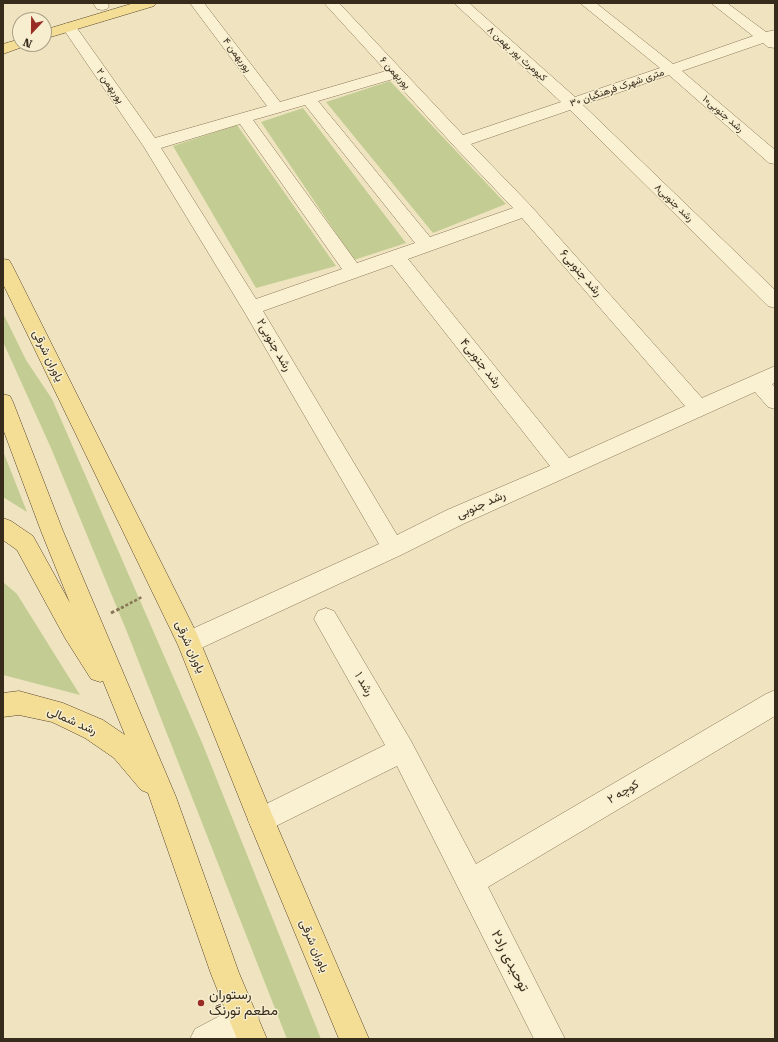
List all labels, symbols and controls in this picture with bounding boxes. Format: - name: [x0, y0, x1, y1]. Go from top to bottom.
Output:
- north arrow: [12, 12, 52, 52]
- street label: کیومرث پور بهمن ۸: [485, 24, 549, 84]
- text: N: [21, 35, 34, 50]
- street label: پوربهمن ۴: [220, 35, 254, 75]
- street label: پوربهمن ۶: [377, 54, 413, 92]
- street label: پوربهمن ۲: [94, 66, 126, 106]
- street label: ۳۰ متری شهرک فرهنگیان: [568, 66, 666, 110]
- street label: رشد جنوبی۱۰: [700, 93, 746, 135]
- street label: رشد جنوبی۸: [652, 182, 696, 224]
- street label: رشد جنوبی۶: [557, 246, 605, 300]
- street label: رشد جنوبی۲: [253, 316, 295, 374]
- street label: یاوران شرقی: [29, 328, 67, 384]
- street label: رشد جنوبی۴: [457, 336, 505, 390]
- street label: رشد جنوبی: [454, 488, 508, 522]
- street label: یاوران شرقی: [172, 618, 208, 676]
- street label: رشد ۱: [351, 669, 377, 699]
- street label: رشد شمالی: [45, 704, 99, 738]
- street label: کوچه ۲: [605, 777, 641, 807]
- street label: یاوران شرقی: [296, 917, 332, 975]
- street label: توحیدی راد۲: [487, 927, 533, 995]
- place label: رستوران مطعم تورنگ: [209, 987, 278, 1020]
- marker: رستوران مطعم تورنگ: [196, 998, 206, 1008]

